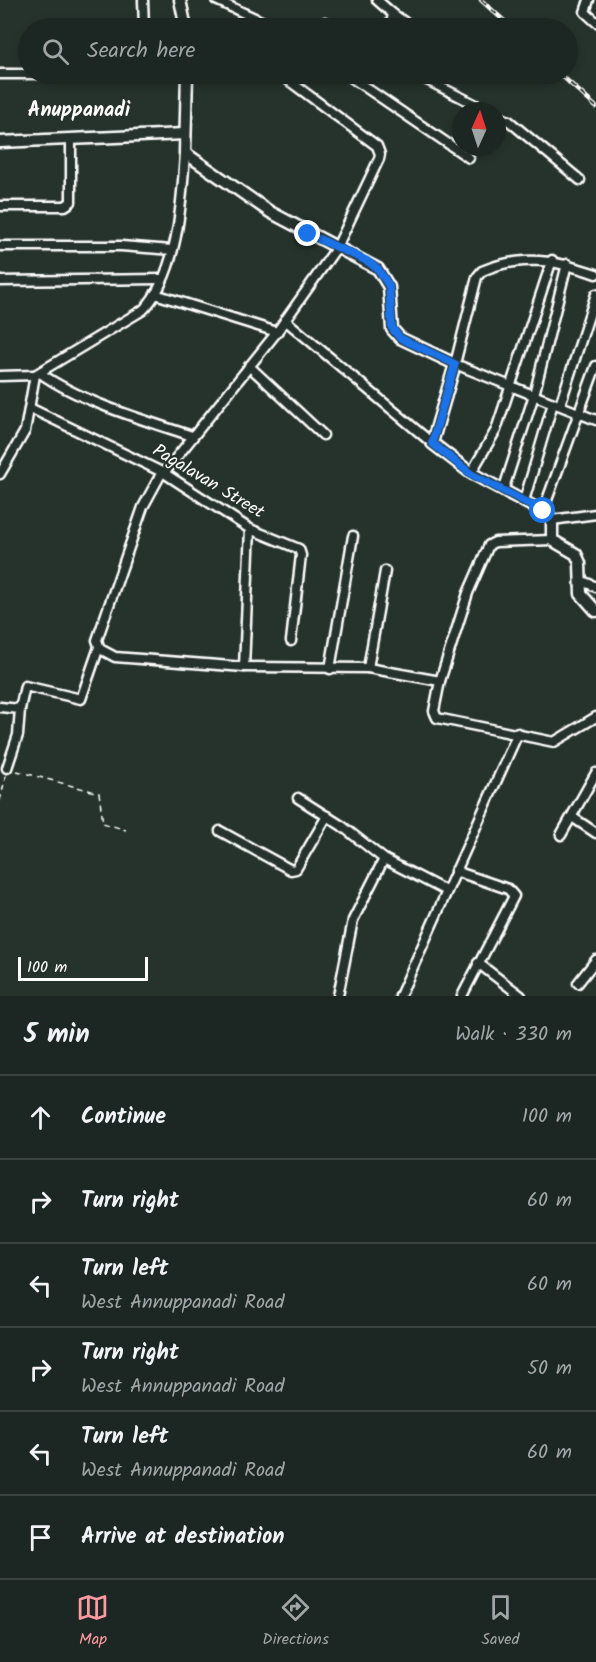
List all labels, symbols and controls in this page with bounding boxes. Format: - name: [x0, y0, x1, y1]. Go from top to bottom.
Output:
- search box: [18, 18, 578, 84]
- text: Search here: [87, 34, 195, 69]
- icon: search: [39, 35, 72, 68]
- district label: Anuppanadi: [28, 95, 131, 127]
- north arrow: [452, 102, 506, 156]
- route end: [294, 220, 320, 246]
- street label: Pagalavan Street: [146, 437, 271, 528]
- route start: [529, 497, 555, 523]
- scale bar: [18, 954, 148, 982]
- text: 100 m: [27, 955, 67, 980]
- text: 5 min: [24, 1014, 90, 1056]
- text: Walk · 330 m: [455, 1019, 572, 1051]
- text: Continue: [81, 1100, 166, 1135]
- icon: ahead: [24, 1101, 57, 1134]
- text: 100 m: [522, 1101, 572, 1133]
- text: Turn right: [81, 1184, 179, 1219]
- icon: right: [24, 1185, 57, 1218]
- text: 60 m: [527, 1185, 572, 1217]
- text: Turn left: [81, 1252, 168, 1287]
- icon: left: [24, 1269, 57, 1302]
- text: 60 m: [527, 1269, 572, 1301]
- text: West Annuppanadi Road: [81, 1287, 284, 1319]
- text: Turn right: [81, 1336, 179, 1371]
- icon: right: [24, 1353, 57, 1386]
- text: 50 m: [527, 1353, 572, 1385]
- text: West Annuppanadi Road: [81, 1371, 284, 1403]
- text: Turn left: [81, 1420, 168, 1455]
- icon: left: [24, 1437, 57, 1470]
- text: 60 m: [527, 1437, 572, 1469]
- text: West Annuppanadi Road: [81, 1455, 284, 1487]
- text: Arrive at destination: [81, 1520, 284, 1555]
- icon: arrive: [24, 1521, 57, 1554]
- tab: Map: [76, 1591, 109, 1652]
- tab: Directions: [262, 1591, 329, 1652]
- tab: Saved: [482, 1591, 520, 1652]

